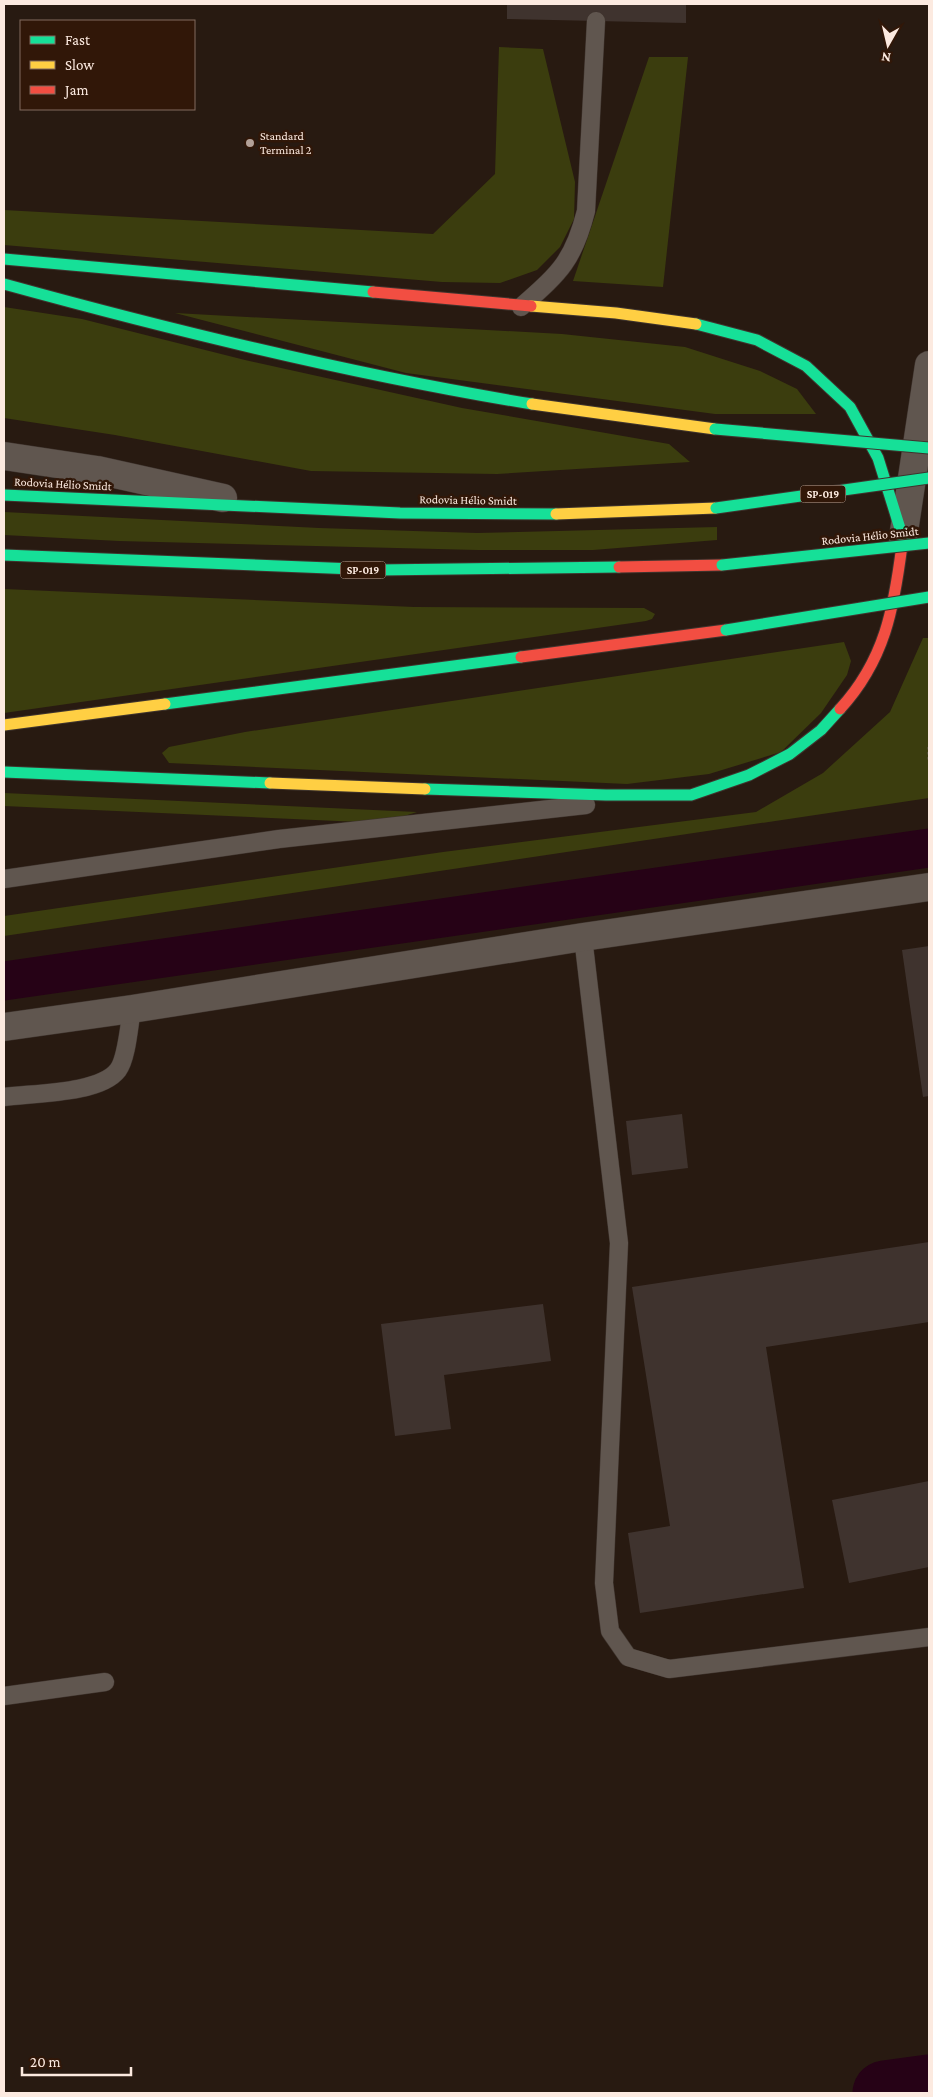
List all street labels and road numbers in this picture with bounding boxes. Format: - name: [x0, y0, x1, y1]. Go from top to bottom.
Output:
- street label: Rodovia Hélio Smidt: [14, 474, 113, 494]
- road number: SP-019: [800, 486, 846, 502]
- street label: Rodovia Hélio Smidt: [419, 492, 518, 508]
- street label: Rodovia Hélio Smidt: [821, 524, 920, 548]
- road number: SP-019: [340, 562, 386, 578]

